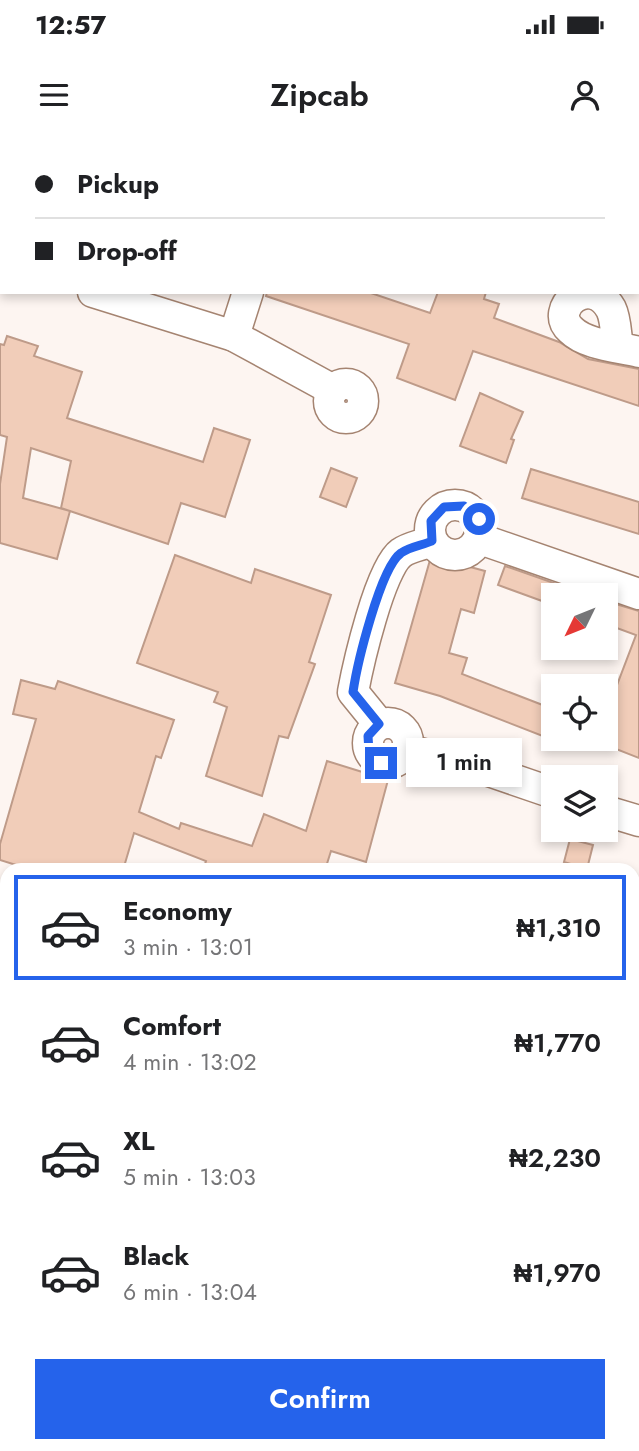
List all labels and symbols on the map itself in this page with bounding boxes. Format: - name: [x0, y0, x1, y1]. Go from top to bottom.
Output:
- route start: [463, 503, 495, 535]
- north arrow: [541, 583, 618, 660]
- callout: 1 min: [406, 738, 521, 788]
- route end: [365, 747, 397, 779]

